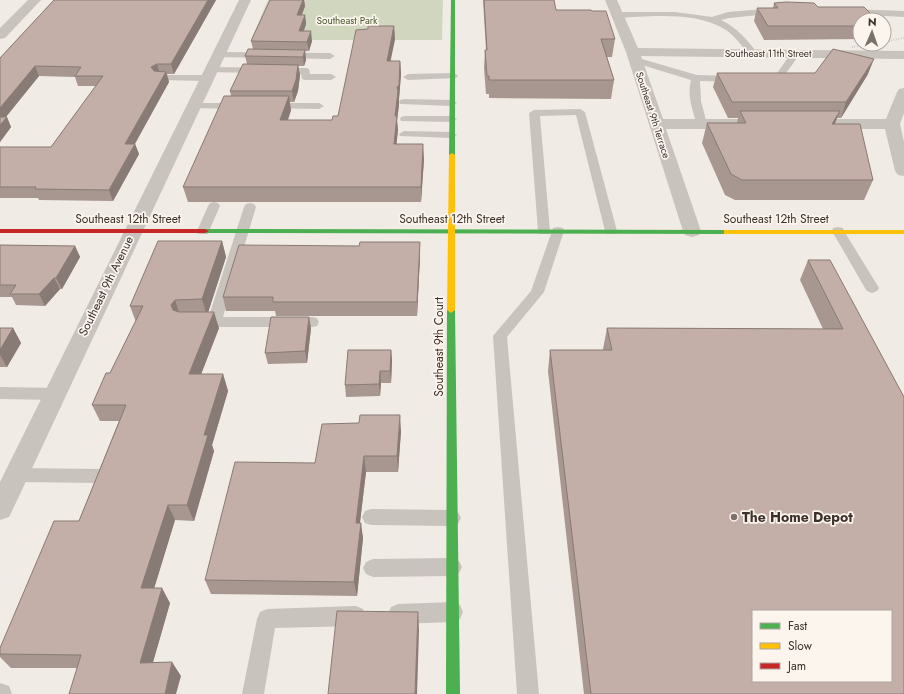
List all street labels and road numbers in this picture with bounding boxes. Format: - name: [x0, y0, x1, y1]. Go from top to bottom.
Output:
- street label: Southeast 11th Street: [725, 46, 812, 61]
- street label: Southeast 9th Terrace: [632, 70, 674, 160]
- street label: Southeast 12th Street: [75, 210, 181, 228]
- street label: Southeast 12th Street: [399, 210, 505, 228]
- street label: Southeast 12th Street: [723, 210, 829, 228]
- street label: Southeast 9th Avenue: [74, 233, 138, 339]
- street label: Southeast 9th Court: [430, 297, 448, 397]

